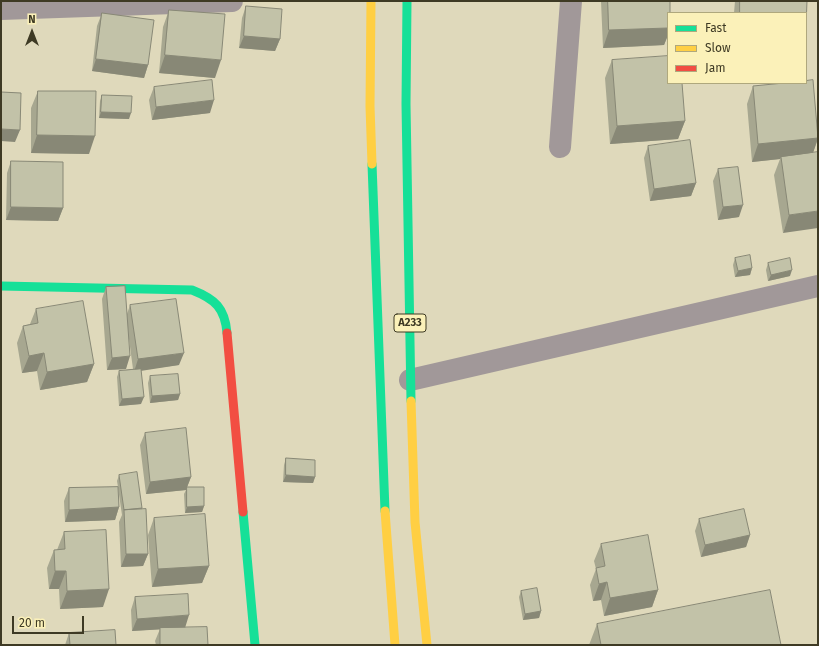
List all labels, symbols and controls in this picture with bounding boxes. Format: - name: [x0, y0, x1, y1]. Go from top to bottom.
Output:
- north arrow: [12, 12, 52, 52]
- legend: [667, 12, 807, 84]
- text: N: [28, 13, 36, 26]
- text: Fast: [705, 21, 727, 35]
- text: Slow: [705, 41, 731, 55]
- text: Jam: [705, 61, 725, 75]
- road number: A233: [394, 314, 426, 332]
- scale bar: [14, 608, 86, 634]
- text: 20 m: [19, 616, 45, 630]

